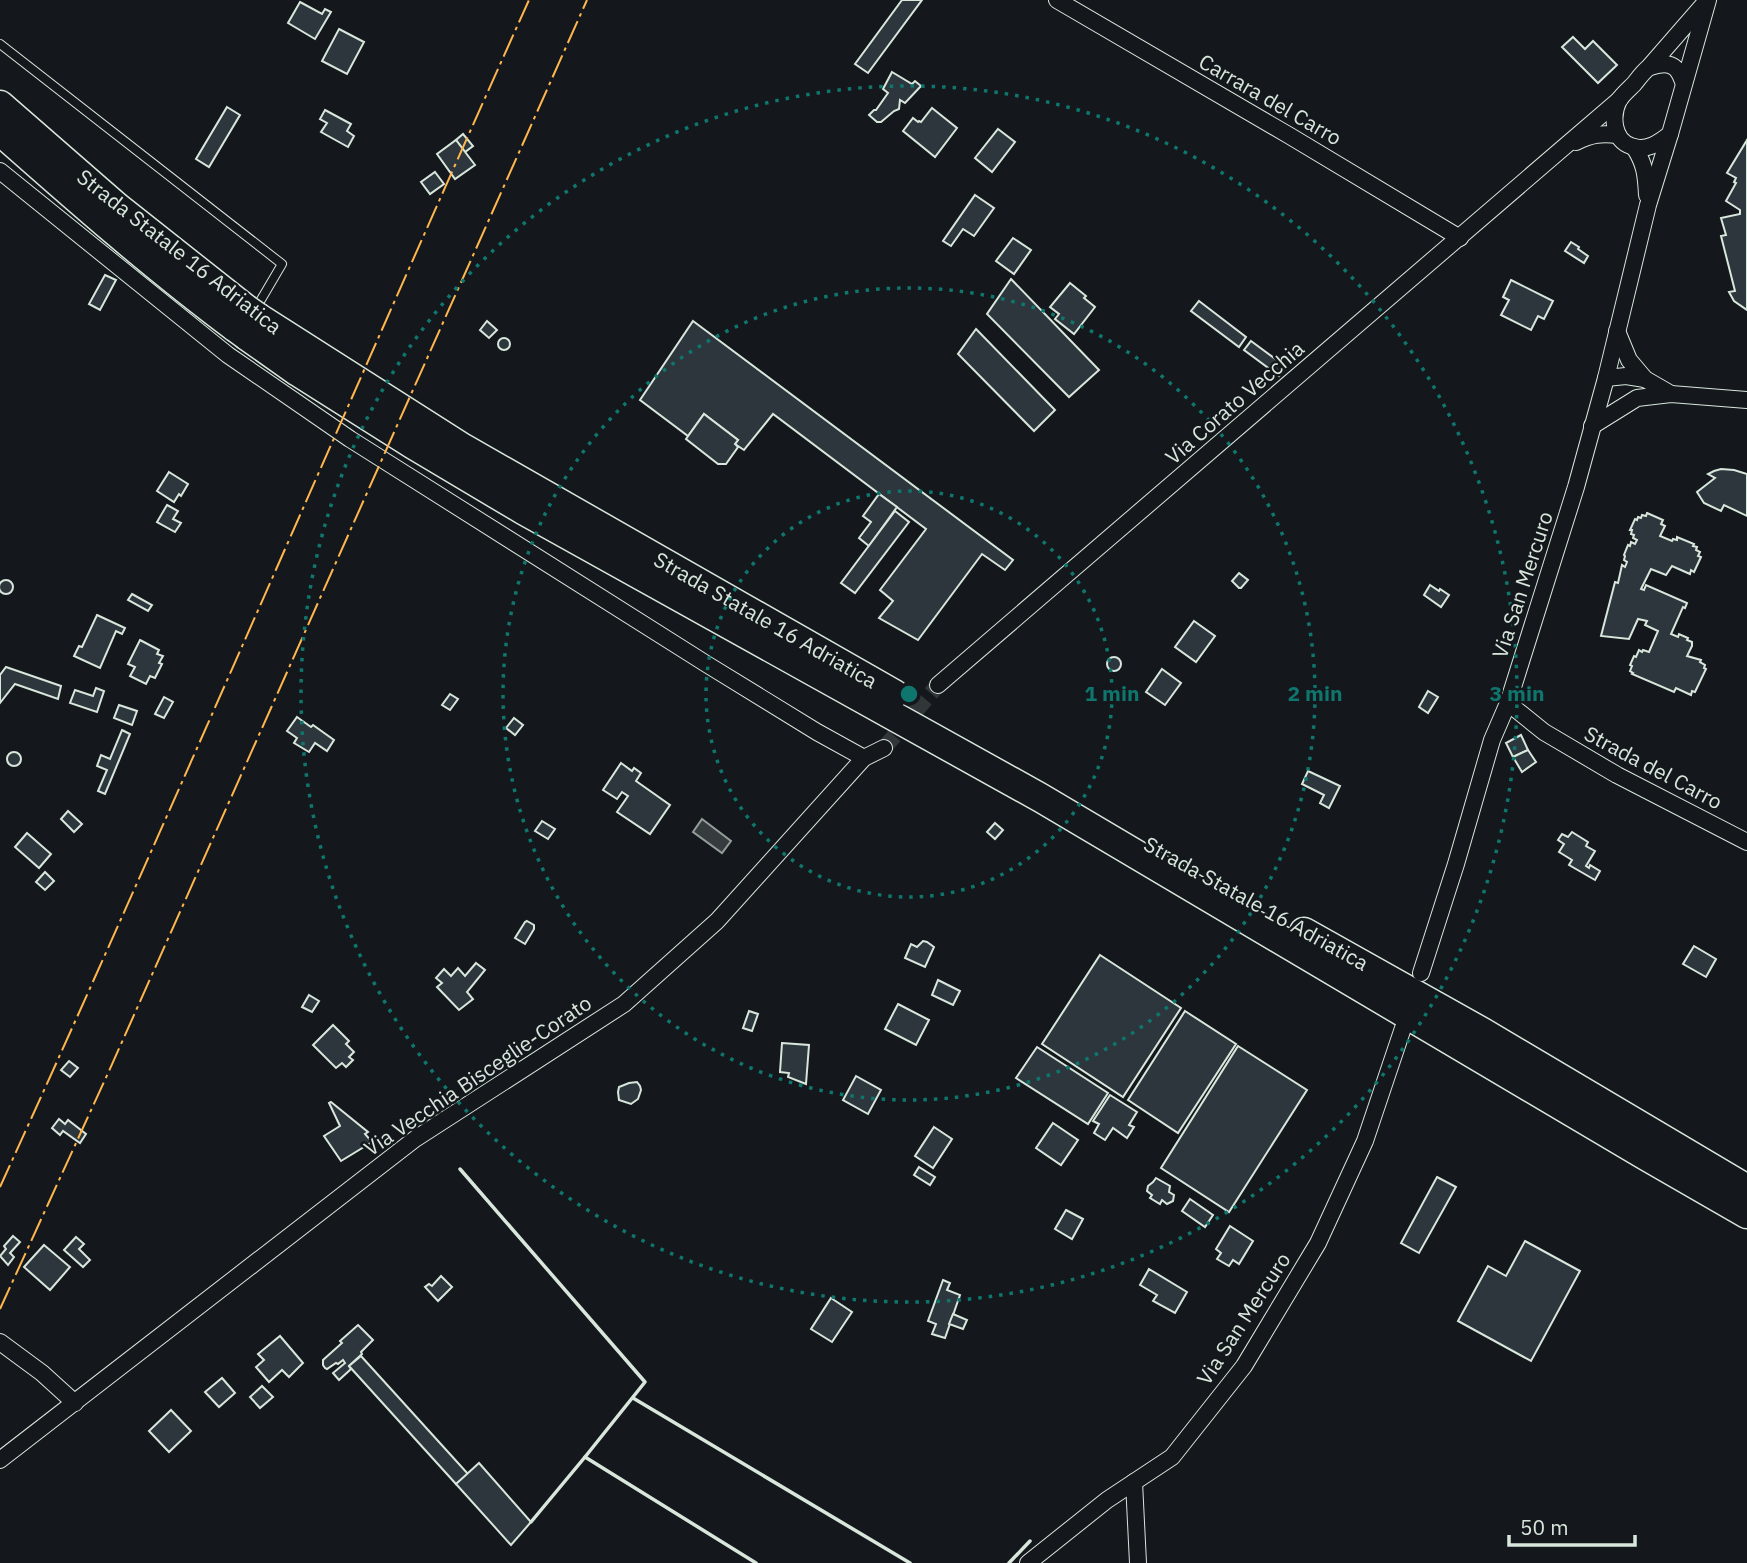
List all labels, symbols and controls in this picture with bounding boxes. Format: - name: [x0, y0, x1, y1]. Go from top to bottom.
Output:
- street label: Carrara del Carro: [1194, 47, 1347, 151]
- street label: Strada Statale 16 Adriatica: [71, 162, 288, 340]
- street label: Via Corato Vecchia: [1159, 334, 1310, 470]
- street label: Via San Mercuro: [1485, 508, 1559, 662]
- street label: Strada Statale 16 Adriatica: [649, 545, 883, 695]
- text: 1 min: [1085, 679, 1139, 707]
- text: 2 min: [1288, 679, 1342, 707]
- text: 3 min: [1490, 679, 1544, 707]
- centre of rings: [897, 682, 921, 706]
- street label: Strada del Carro: [1580, 719, 1727, 815]
- street label: Strada Statale 16 Adriatica: [1139, 830, 1374, 977]
- street label: Via Vecchia Bisceglie-Corato: [358, 988, 597, 1162]
- street label: Via San Mercuro: [1190, 1247, 1296, 1390]
- scale bar: [1509, 1504, 1635, 1548]
- text: 50 m: [1520, 1513, 1569, 1541]

